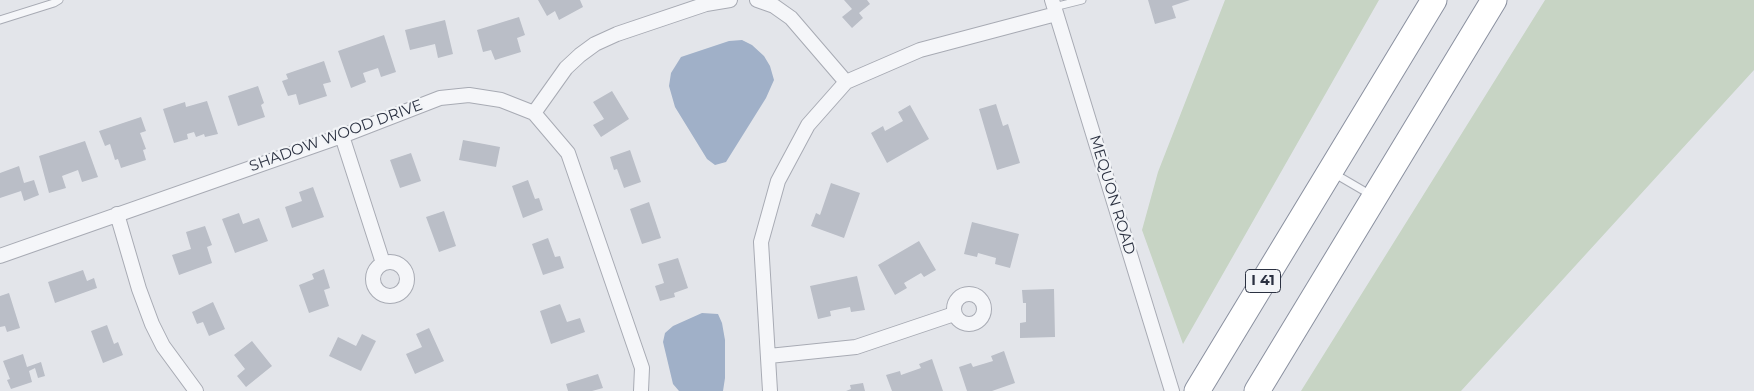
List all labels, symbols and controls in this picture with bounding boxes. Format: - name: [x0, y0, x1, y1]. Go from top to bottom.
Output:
- street label: SHADOW WOOD DRIVE: [247, 96, 425, 176]
- street label: MEQUON ROAD: [1085, 133, 1139, 257]
- road number: I 41: [1246, 270, 1280, 292]

